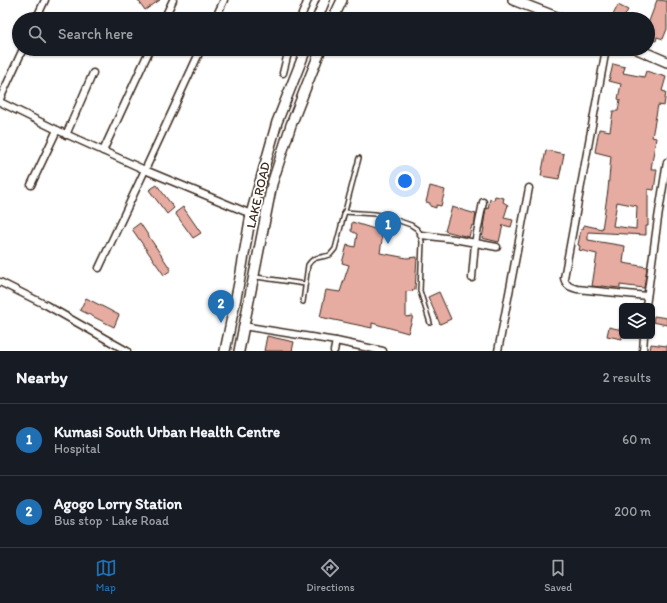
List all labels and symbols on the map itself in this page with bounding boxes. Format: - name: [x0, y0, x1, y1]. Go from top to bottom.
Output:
- street label: LAKE ROAD: [243, 160, 273, 230]
- your location: [395, 171, 415, 191]
- pin: 1: [375, 211, 401, 244]
- pin: 2: [208, 290, 234, 323]

